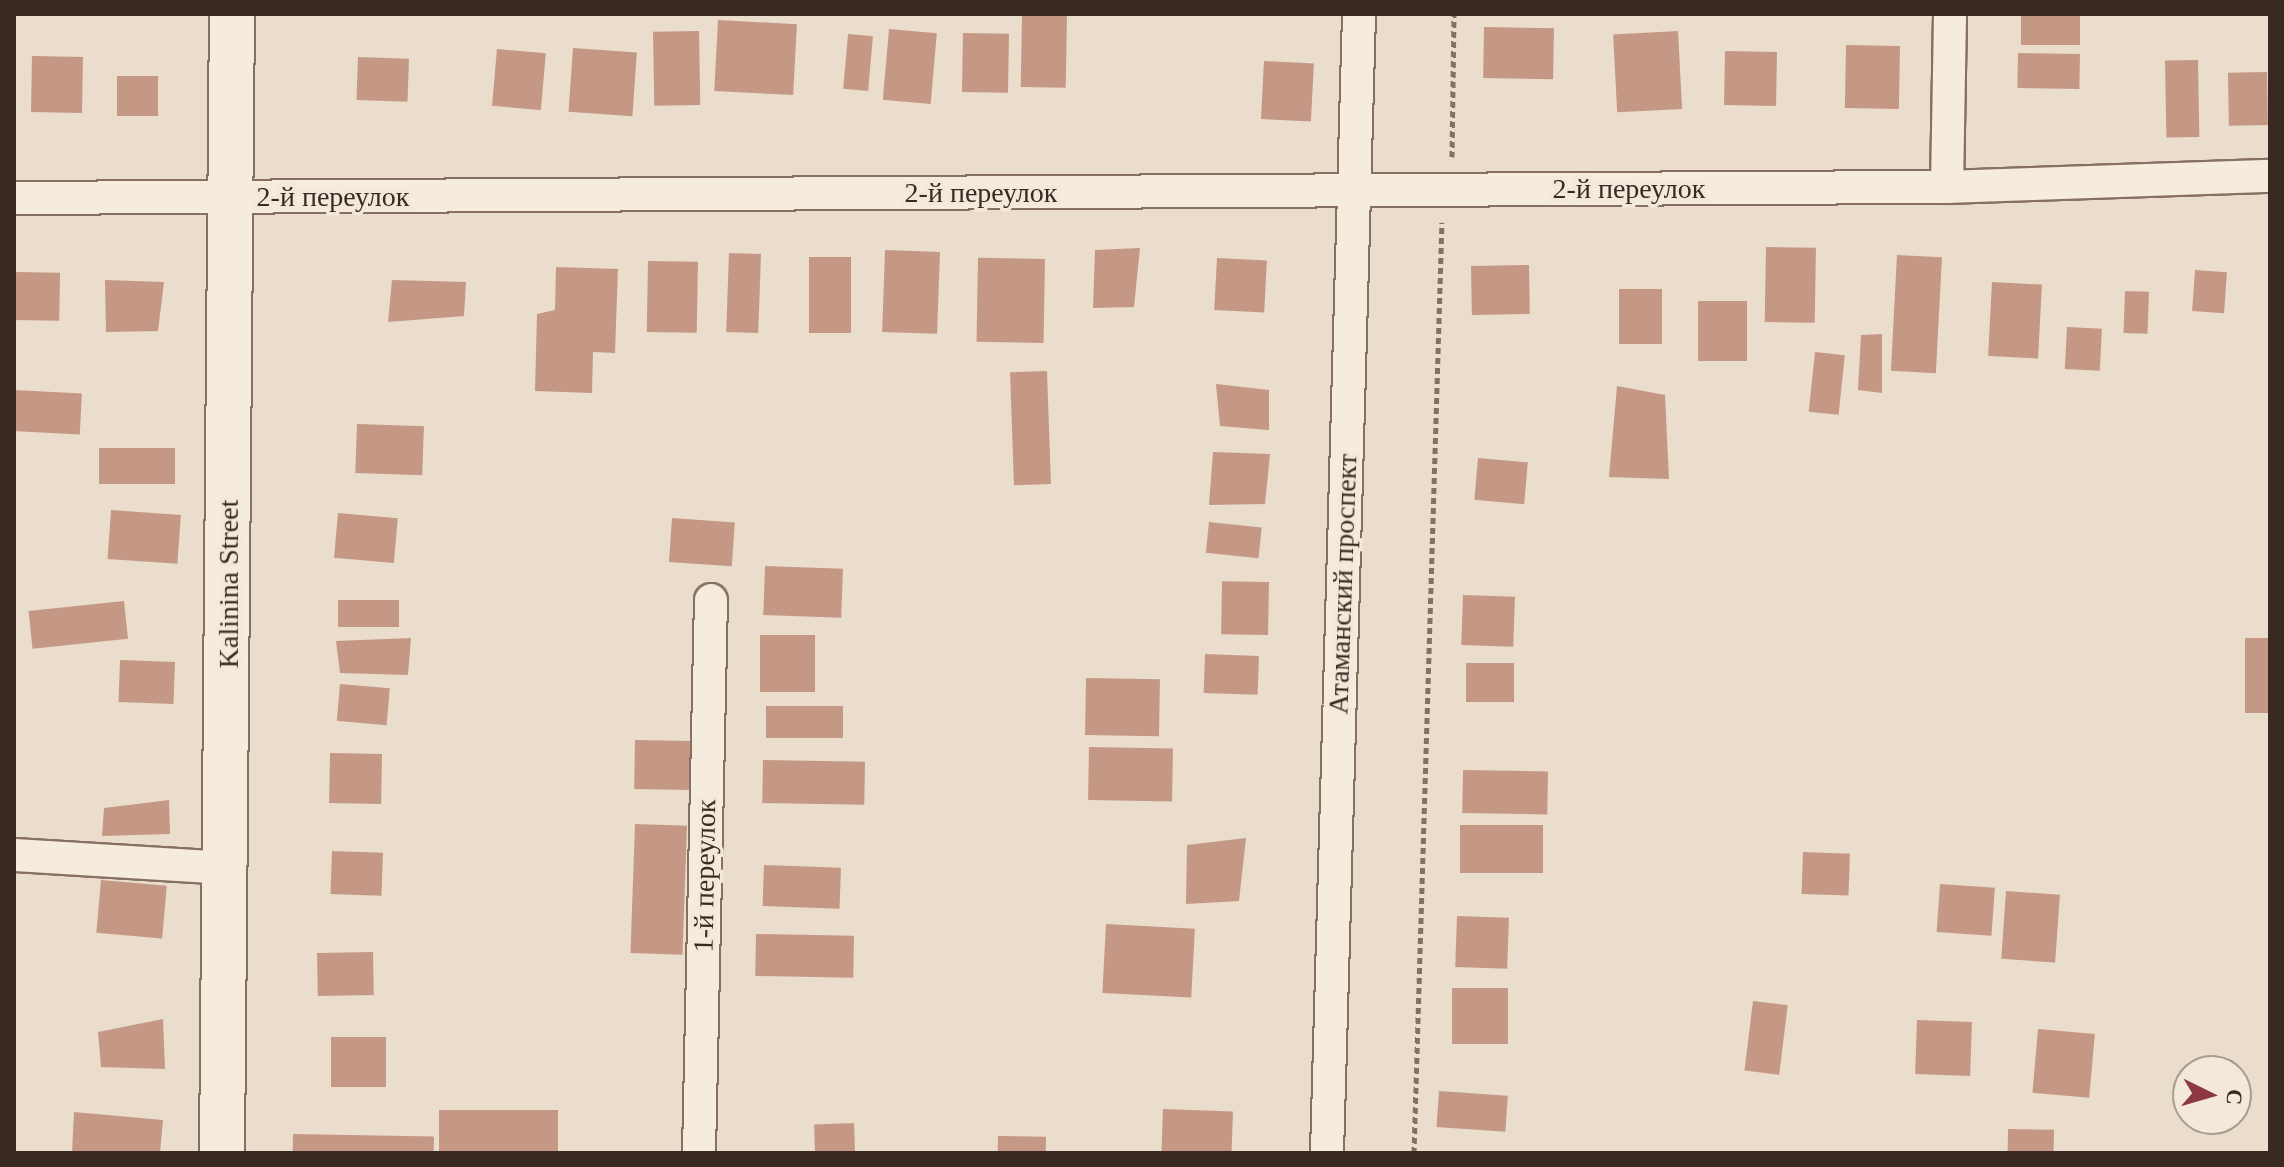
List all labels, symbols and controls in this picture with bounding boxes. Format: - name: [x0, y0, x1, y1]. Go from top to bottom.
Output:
- street label: 2-й переулок: [1553, 172, 1705, 206]
- street label: 2-й переулок: [905, 176, 1057, 210]
- street label: 2-й переулок: [257, 180, 409, 214]
- street label: Атаманский проспект: [1322, 453, 1364, 715]
- street label: Kalinina Street: [212, 500, 246, 668]
- street label: 1-й переулок: [687, 799, 723, 953]
- north arrow: [2172, 1055, 2252, 1135]
- text: С: [2221, 1088, 2248, 1106]

